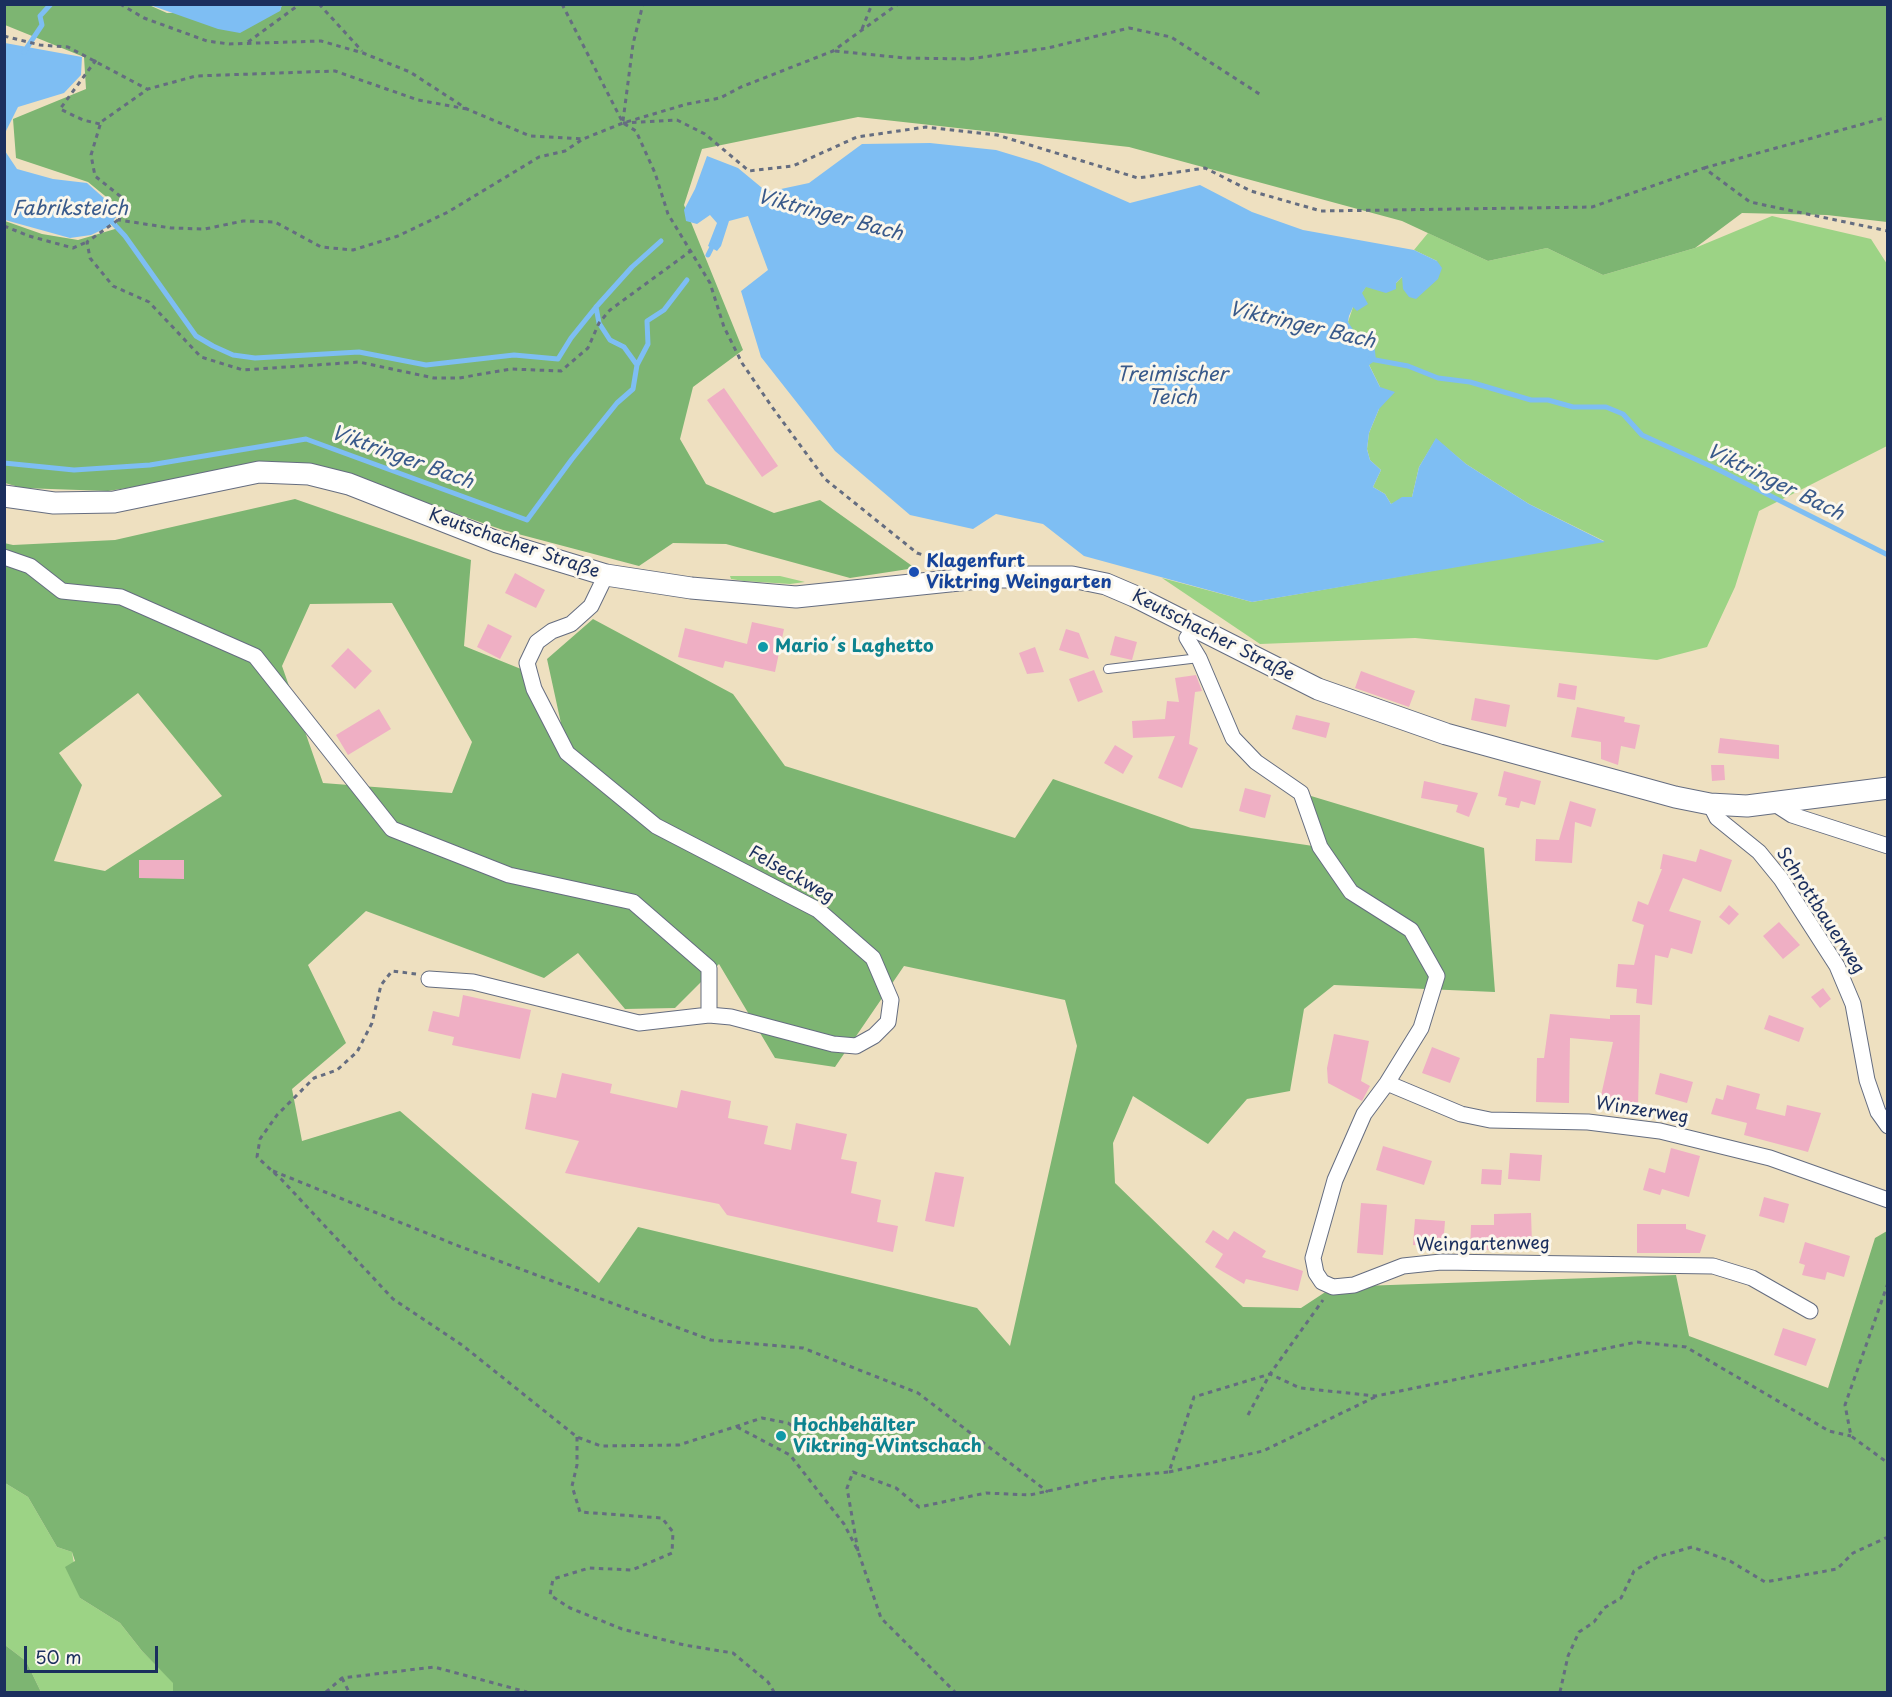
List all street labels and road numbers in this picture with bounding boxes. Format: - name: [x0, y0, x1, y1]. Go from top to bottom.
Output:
- street label: Keutschacher Straße: [426, 505, 602, 583]
- street label: Keutschacher Straße: [1128, 586, 1298, 686]
- street label: Felseckweg: [744, 842, 838, 908]
- street label: Schrottbauerweg: [1771, 844, 1869, 978]
- street label: Winzerweg: [1594, 1093, 1690, 1129]
- street label: Weingartenweg: [1416, 1233, 1550, 1257]

